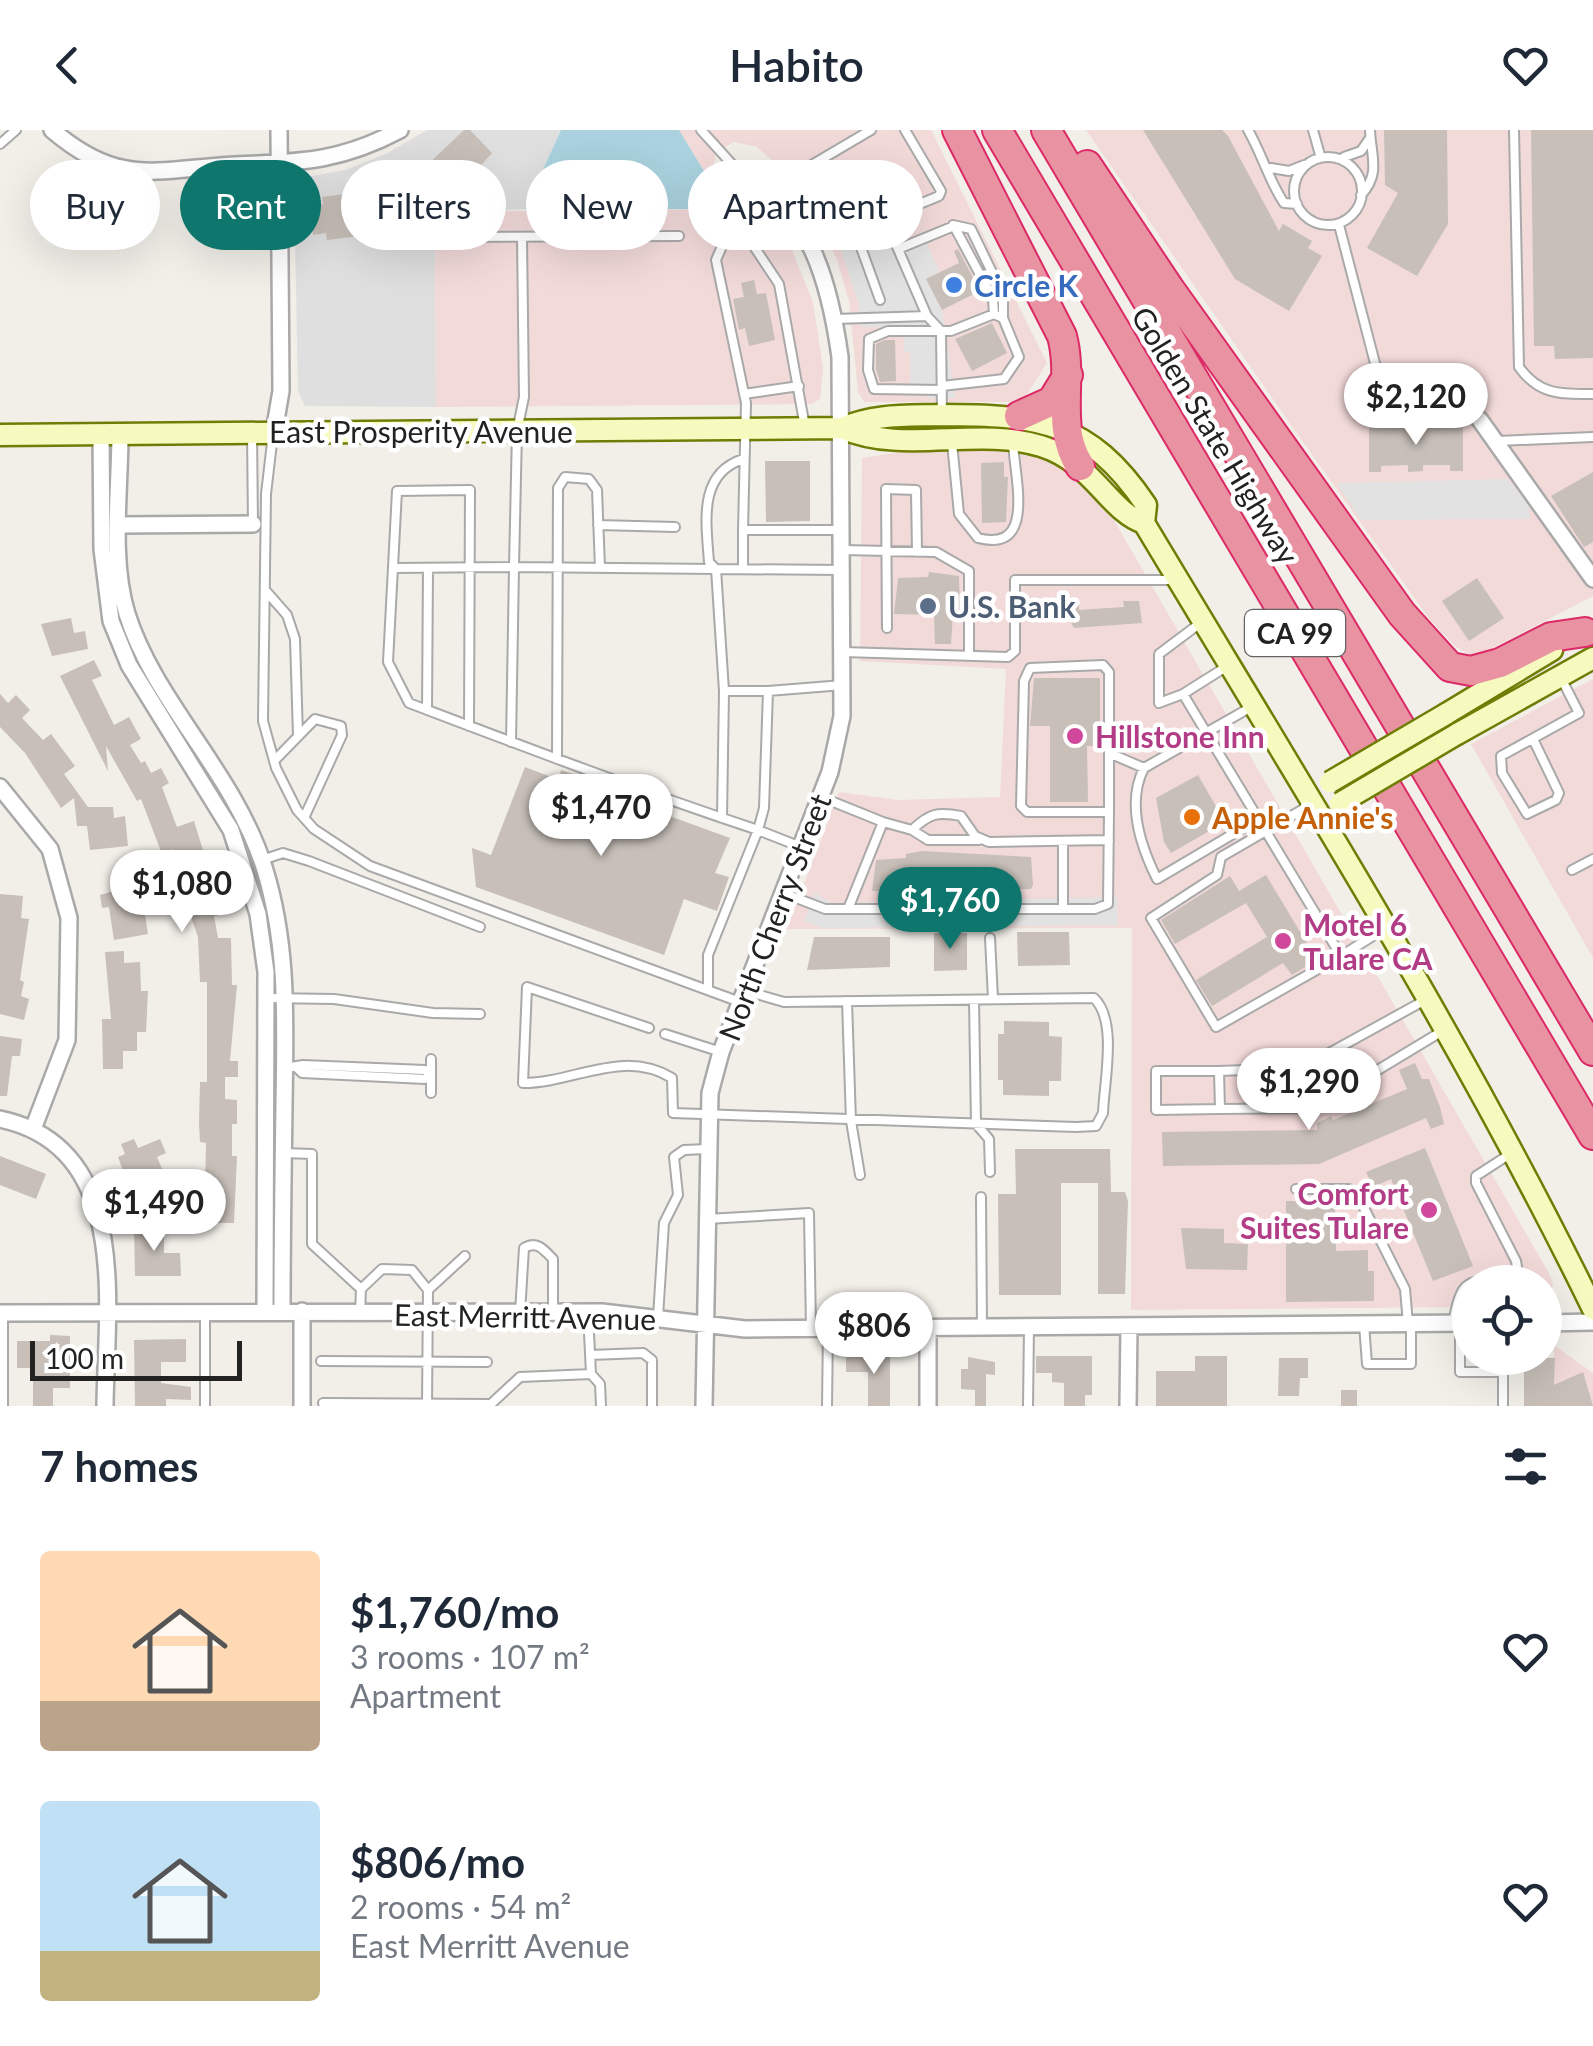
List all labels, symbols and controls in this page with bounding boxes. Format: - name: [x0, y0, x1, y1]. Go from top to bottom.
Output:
- icon: back: [40, 38, 95, 93]
- text: Habito: [729, 38, 864, 92]
- icon: heart: [1498, 38, 1553, 93]
- chip: Buy: [30, 160, 160, 250]
- chip: Rent: [180, 160, 321, 250]
- chip: Filters: [341, 160, 506, 250]
- chip: New: [526, 160, 668, 250]
- chip: Apartment: [688, 160, 923, 250]
- place label: Circle K: [974, 267, 1078, 303]
- marker: Circle K: [943, 274, 965, 296]
- street label: Golden State Highway: [1125, 300, 1307, 571]
- pin: $2,120: [1335, 363, 1497, 448]
- text: $2,120: [1366, 376, 1466, 415]
- street label: East Prosperity Avenue: [269, 413, 573, 449]
- place label: U.S. Bank: [948, 588, 1076, 624]
- marker: U.S. Bank: [917, 595, 939, 617]
- road number: CA 99: [1245, 610, 1345, 656]
- place label: Hillstone Inn: [1095, 718, 1265, 754]
- marker: Hillstone Inn: [1064, 725, 1086, 747]
- pin: $1,470: [520, 774, 682, 859]
- text: $1,470: [551, 787, 651, 826]
- street label: North Cherry Street: [710, 788, 838, 1045]
- place label: Apple Annie's: [1211, 799, 1394, 835]
- marker: Apple Annie's: [1181, 806, 1203, 828]
- pin: $1,080: [101, 850, 263, 935]
- text: $1,080: [132, 863, 232, 902]
- pin: $1,760: [869, 867, 1031, 952]
- text: $1,760: [900, 880, 1000, 919]
- place label: Motel 6 Tulare CA: [1303, 906, 1433, 976]
- marker: Motel 6 Tulare CA: [1272, 930, 1294, 952]
- pin: $1,290: [1228, 1048, 1390, 1133]
- text: $1,290: [1259, 1061, 1359, 1100]
- pin: $1,490: [73, 1169, 235, 1254]
- place label: Comfort Suites Tulare: [1240, 1175, 1409, 1245]
- text: $1,490: [104, 1182, 204, 1221]
- marker: Comfort Suites Tulare: [1418, 1199, 1440, 1221]
- map controls: [1452, 1265, 1562, 1375]
- button: locate: [1452, 1265, 1562, 1375]
- pin: $806: [815, 1292, 933, 1377]
- street label: East Merritt Avenue: [394, 1296, 656, 1336]
- text: $806: [837, 1305, 911, 1344]
- scale bar: [30, 1336, 242, 1380]
- text: 100 m: [45, 1341, 124, 1375]
- icon: filters: [1498, 1439, 1553, 1494]
- text: 7 homes: [40, 1441, 198, 1491]
- text: $1,760/mo: [350, 1587, 559, 1637]
- icon: home: [120, 1591, 240, 1711]
- icon: heart: [1498, 1624, 1553, 1679]
- text: 3 rooms · 107 m²: [350, 1637, 590, 1676]
- text: Apartment: [350, 1676, 501, 1715]
- text: $806/mo: [350, 1837, 525, 1887]
- icon: home: [120, 1841, 240, 1961]
- icon: heart: [1498, 1874, 1553, 1929]
- text: 2 rooms · 54 m²: [350, 1887, 571, 1926]
- text: East Merritt Avenue: [350, 1926, 630, 1965]

